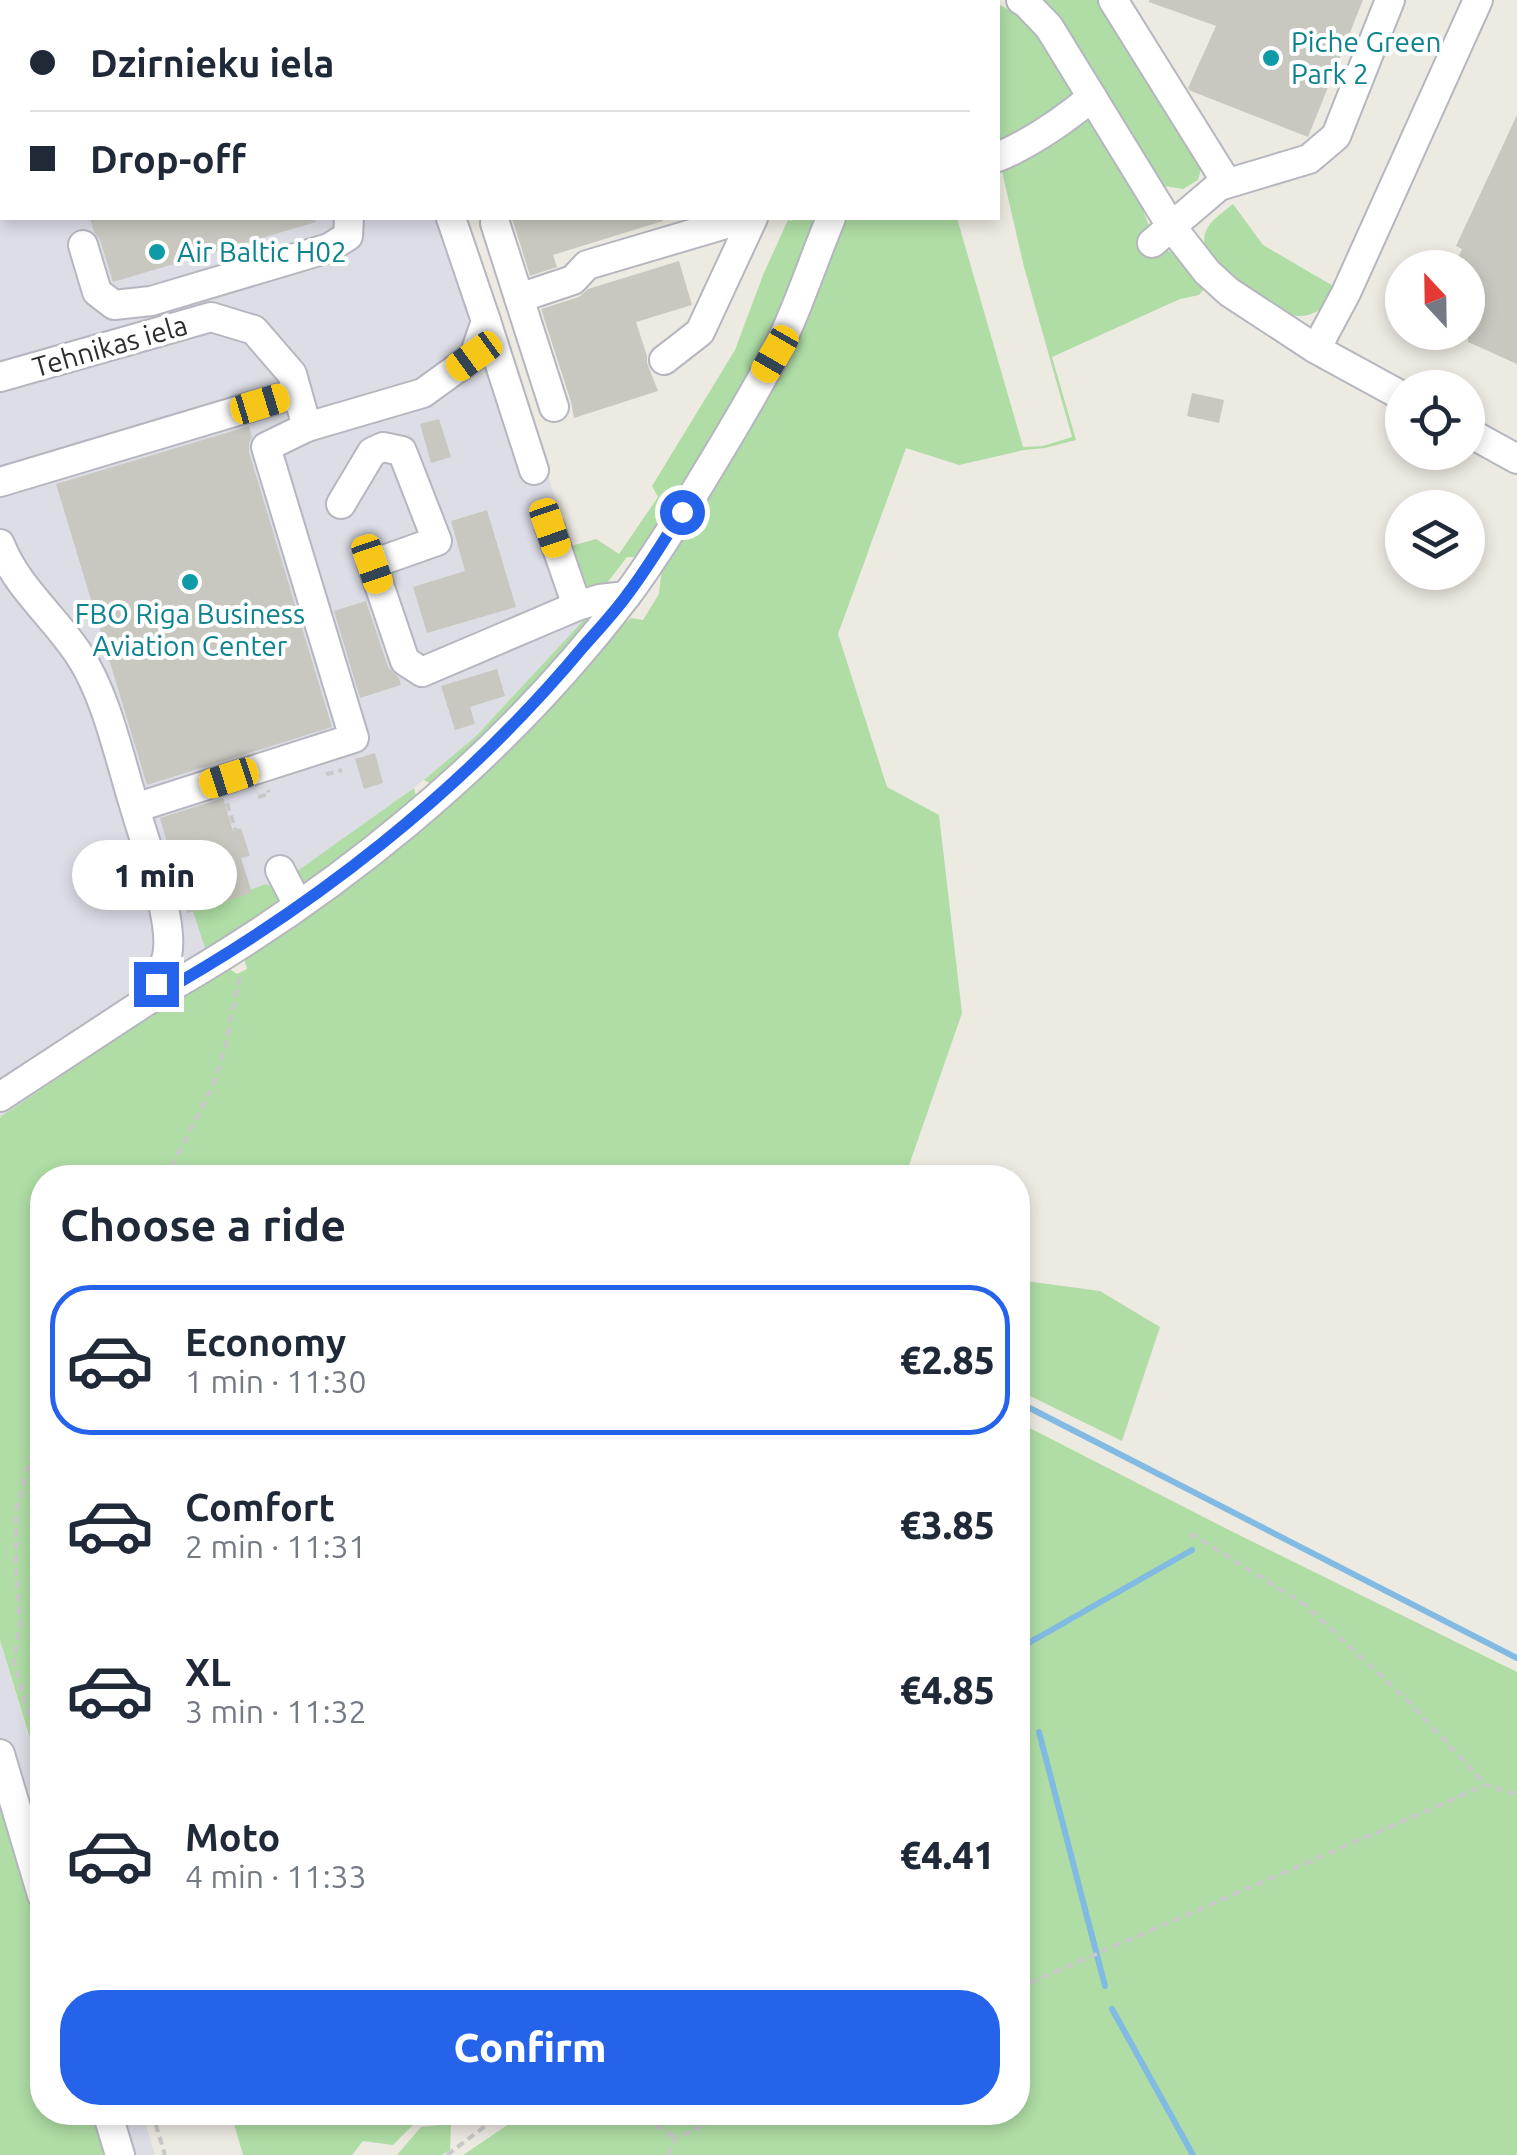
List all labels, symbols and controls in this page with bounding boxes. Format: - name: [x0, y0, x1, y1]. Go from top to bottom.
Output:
- place label: Piche Green Park 2: [1291, 26, 1441, 89]
- text: Dzirnieku iela: [90, 42, 335, 84]
- marker: Piche Green Park 2: [1260, 47, 1282, 69]
- text: Drop-off: [90, 138, 246, 180]
- place label: Air Baltic H02: [177, 236, 347, 267]
- marker: Air Baltic H02: [146, 241, 168, 263]
- north arrow: [1385, 250, 1485, 350]
- map controls: [1385, 250, 1485, 590]
- street label: Tehnikas iela: [29, 309, 191, 382]
- car: [747, 321, 803, 387]
- car: [441, 326, 507, 386]
- button: locate: [1385, 370, 1485, 470]
- car: [227, 381, 293, 427]
- route start: [660, 490, 705, 535]
- button: layers: [1385, 490, 1485, 590]
- car: [526, 495, 574, 561]
- car: [348, 531, 396, 597]
- marker: FBO Riga Business Aviation Center: [179, 571, 201, 593]
- place label: FBO Riga Business Aviation Center: [75, 598, 305, 661]
- car: [196, 754, 262, 802]
- callout: 1 min: [74, 839, 238, 909]
- text: 1 min: [114, 857, 195, 893]
- route end: [134, 962, 179, 1007]
- text: Choose a ride: [60, 1199, 346, 1250]
- icon: car: [65, 1315, 155, 1405]
- text: Economy: [185, 1321, 346, 1363]
- text: €2.85: [900, 1339, 995, 1381]
- text: 1 min · 11:30: [185, 1363, 367, 1399]
- icon: car: [65, 1480, 155, 1570]
- text: Comfort: [185, 1486, 335, 1528]
- text: €3.85: [900, 1504, 995, 1546]
- text: 2 min · 11:31: [185, 1528, 367, 1564]
- icon: car: [65, 1645, 155, 1735]
- text: XL: [185, 1651, 231, 1693]
- text: €4.85: [900, 1669, 995, 1711]
- text: 3 min · 11:32: [185, 1693, 367, 1729]
- icon: car: [65, 1810, 155, 1900]
- text: Moto: [185, 1816, 280, 1858]
- text: €4.41: [900, 1834, 995, 1876]
- text: 4 min · 11:33: [185, 1858, 367, 1894]
- button: Confirm: [60, 1990, 1000, 2105]

